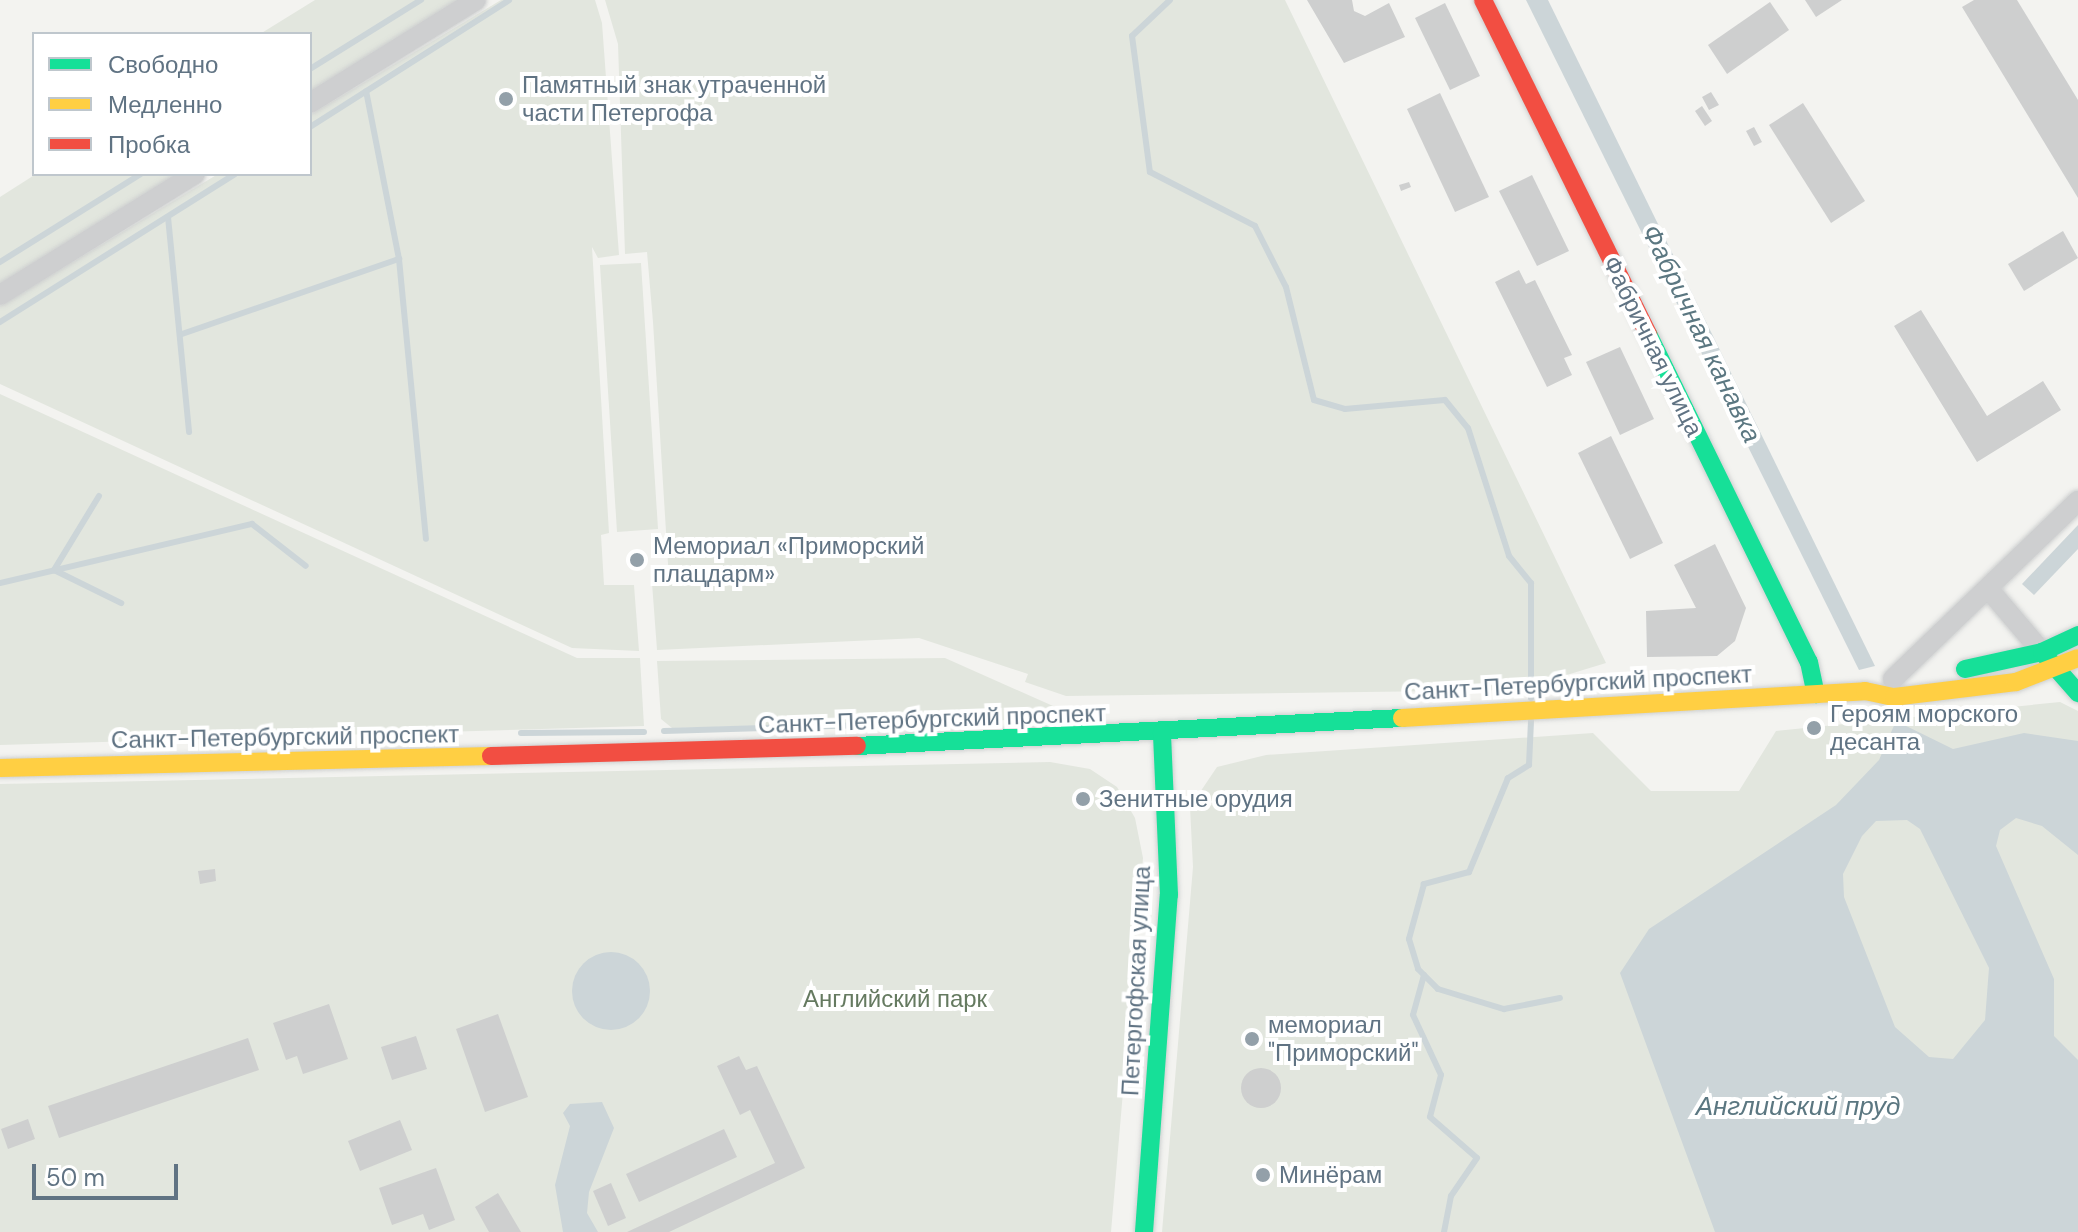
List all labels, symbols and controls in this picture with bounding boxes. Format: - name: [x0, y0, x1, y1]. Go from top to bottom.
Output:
- legend: [32, 32, 312, 176]
- text: Свободно: [108, 49, 218, 80]
- place label: Памятный знак утраченной части Петергофа: [522, 71, 826, 127]
- text: Медленно: [108, 89, 222, 120]
- marker: Памятный знак утраченной части Петергофа: [497, 90, 515, 108]
- text: Пробка: [108, 129, 190, 160]
- water label: Фабричная канавка: [1635, 220, 1767, 448]
- street label: Фабричная улица: [1597, 251, 1709, 441]
- place label: Мемориал «Приморский плацдарм»: [653, 532, 924, 588]
- marker: Мемориал «Приморский плацдарм»: [628, 551, 646, 569]
- street label: Санкт-Петербургский проспект: [1403, 660, 1753, 706]
- street label: Санкт-Петербургский проспект: [758, 699, 1106, 739]
- place label: Героям морского десанта: [1830, 700, 2018, 756]
- marker: Героям морского десанта: [1805, 719, 1823, 737]
- street label: Санкт-Петербургский проспект: [111, 720, 459, 754]
- place label: Зенитные орудия: [1099, 785, 1293, 813]
- marker: Зенитные орудия: [1074, 790, 1092, 808]
- street label: Петергофская улица: [1116, 865, 1156, 1097]
- park label: Английский парк: [803, 985, 987, 1013]
- place label: мемориал "Приморский": [1268, 1011, 1418, 1067]
- marker: мемориал "Приморский": [1243, 1030, 1261, 1048]
- water label: Английский пруд: [1696, 1091, 1900, 1123]
- scale bar: [36, 1148, 182, 1198]
- place label: Минёрам: [1279, 1161, 1382, 1189]
- text: 50 m: [46, 1162, 105, 1193]
- marker: Минёрам: [1254, 1166, 1272, 1184]

